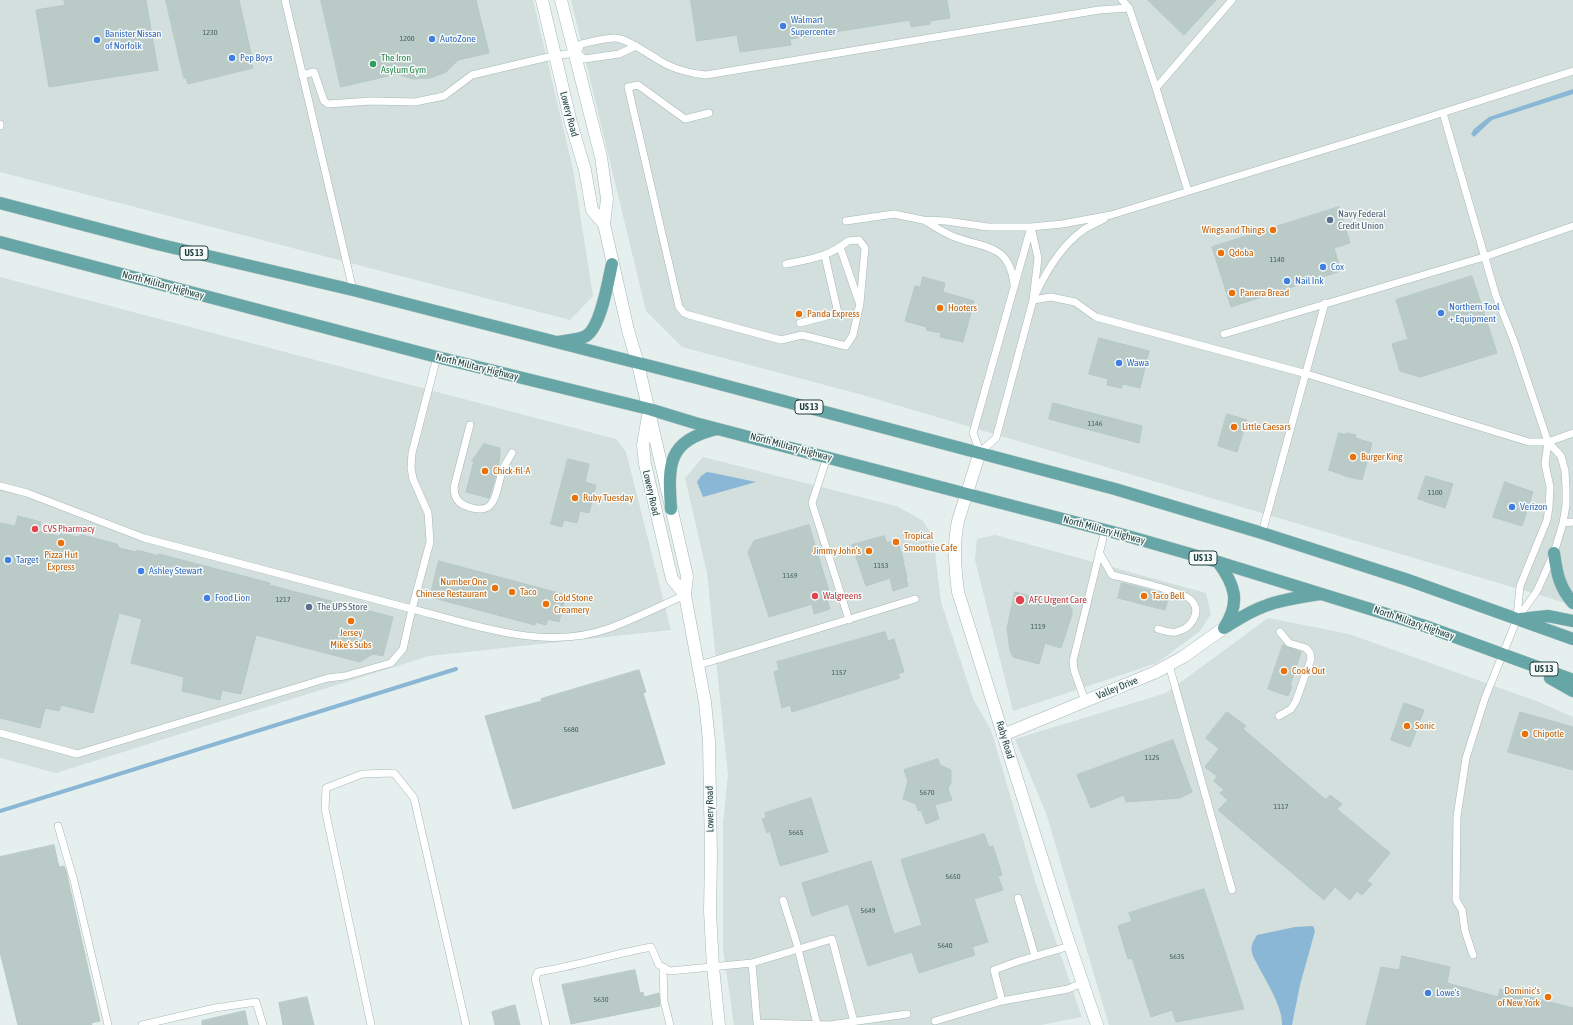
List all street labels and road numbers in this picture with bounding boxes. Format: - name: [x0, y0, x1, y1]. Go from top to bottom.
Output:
- street label: Lowery Road: [557, 90, 581, 138]
- road number: US 13: [180, 246, 208, 260]
- street label: North Military Highway: [121, 268, 205, 302]
- street label: North Military Highway: [435, 351, 519, 383]
- road number: US 13: [795, 400, 823, 414]
- street label: North Military Highway: [749, 430, 833, 464]
- street label: Lowery Road: [640, 469, 662, 517]
- street label: North Military Highway: [1062, 513, 1146, 547]
- road number: US 13: [1189, 551, 1217, 565]
- street label: North Military Highway: [1372, 604, 1456, 642]
- road number: US 13: [1530, 662, 1558, 676]
- street label: Valley Drive: [1094, 674, 1140, 702]
- street label: Raby Road: [994, 720, 1016, 760]
- street label: Lowery Road: [704, 786, 716, 832]

